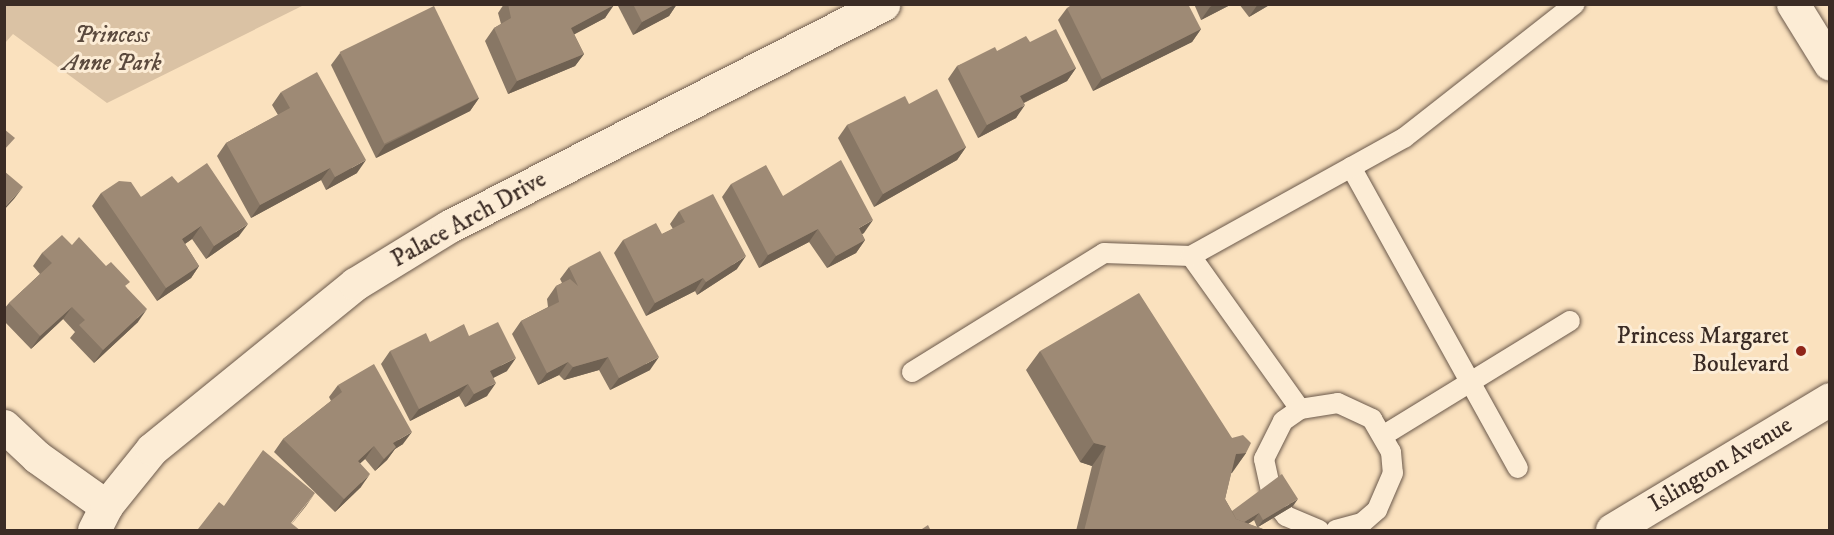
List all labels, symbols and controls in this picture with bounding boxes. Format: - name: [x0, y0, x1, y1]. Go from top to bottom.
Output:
- park label: Princess Anne Park: [62, 22, 162, 78]
- street label: Palace Arch Drive: [387, 166, 551, 274]
- place label: Princess Margaret Boulevard: [1617, 323, 1789, 379]
- marker: Princess Margaret Boulevard: [1794, 344, 1808, 358]
- street label: Islington Avenue: [1644, 411, 1798, 519]

